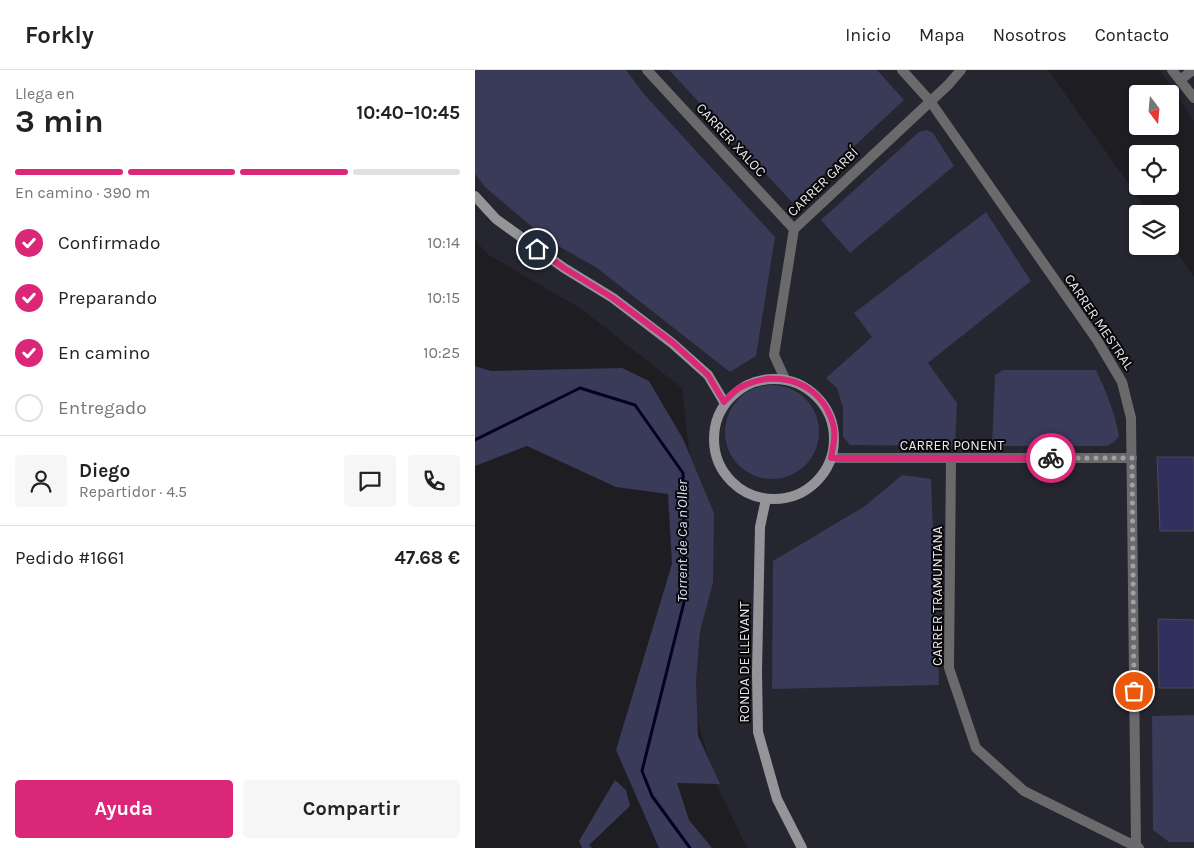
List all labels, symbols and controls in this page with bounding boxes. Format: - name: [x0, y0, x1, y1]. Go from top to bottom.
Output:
- text: Forkly: [25, 21, 94, 49]
- text: Inicio: [845, 24, 891, 46]
- text: Mapa: [919, 24, 965, 46]
- text: Nosotros: [993, 24, 1067, 46]
- text: Contacto: [1095, 24, 1169, 46]
- text: Llega en: [15, 84, 75, 103]
- north arrow: [1129, 85, 1179, 135]
- map controls: [1129, 85, 1179, 255]
- street label: CARRER XALOC: [692, 100, 770, 180]
- text: 10:40–10:45: [357, 102, 460, 124]
- text: 3 min: [15, 103, 104, 140]
- street label: CARRER GARBÍ: [783, 143, 863, 220]
- button: locate: [1129, 145, 1179, 195]
- text: En camino · 390 m: [15, 183, 150, 202]
- button: layers: [1129, 205, 1179, 255]
- pin: [516, 228, 558, 270]
- icon: check: [15, 229, 43, 257]
- text: Confirmado: [58, 232, 160, 254]
- text: 10:14: [427, 233, 460, 252]
- icon: home: [523, 235, 551, 263]
- street label: CARRER MESTRAL: [1061, 271, 1138, 374]
- icon: check: [15, 284, 43, 312]
- text: Preparando: [58, 287, 157, 309]
- text: 10:15: [427, 288, 460, 307]
- icon: check: [15, 339, 43, 367]
- text: En camino: [58, 342, 150, 364]
- text: 10:25: [423, 343, 460, 362]
- text: Entregado: [58, 397, 147, 419]
- courier: [1026, 433, 1076, 483]
- street label: CARRER PONENT: [900, 437, 1004, 454]
- icon: bike: [1037, 444, 1065, 472]
- button: person: [15, 455, 67, 507]
- button: chat: [344, 455, 396, 507]
- button: phone: [408, 455, 460, 507]
- text: Diego: [79, 460, 130, 482]
- water label: Torrent de Ca n'Oller: [673, 479, 691, 602]
- text: Repartidor · 4.5: [79, 482, 187, 501]
- street label: CARRER TRAMUNTANA: [929, 526, 946, 666]
- text: Pedido #1661: [15, 547, 125, 569]
- text: 47.68 €: [394, 547, 460, 569]
- street label: RONDA DE LLEVANT: [736, 601, 753, 723]
- pin: [1113, 670, 1155, 712]
- icon: bag: [1120, 677, 1148, 705]
- button: Ayuda: [15, 780, 233, 838]
- button: Compartir: [243, 780, 460, 838]

